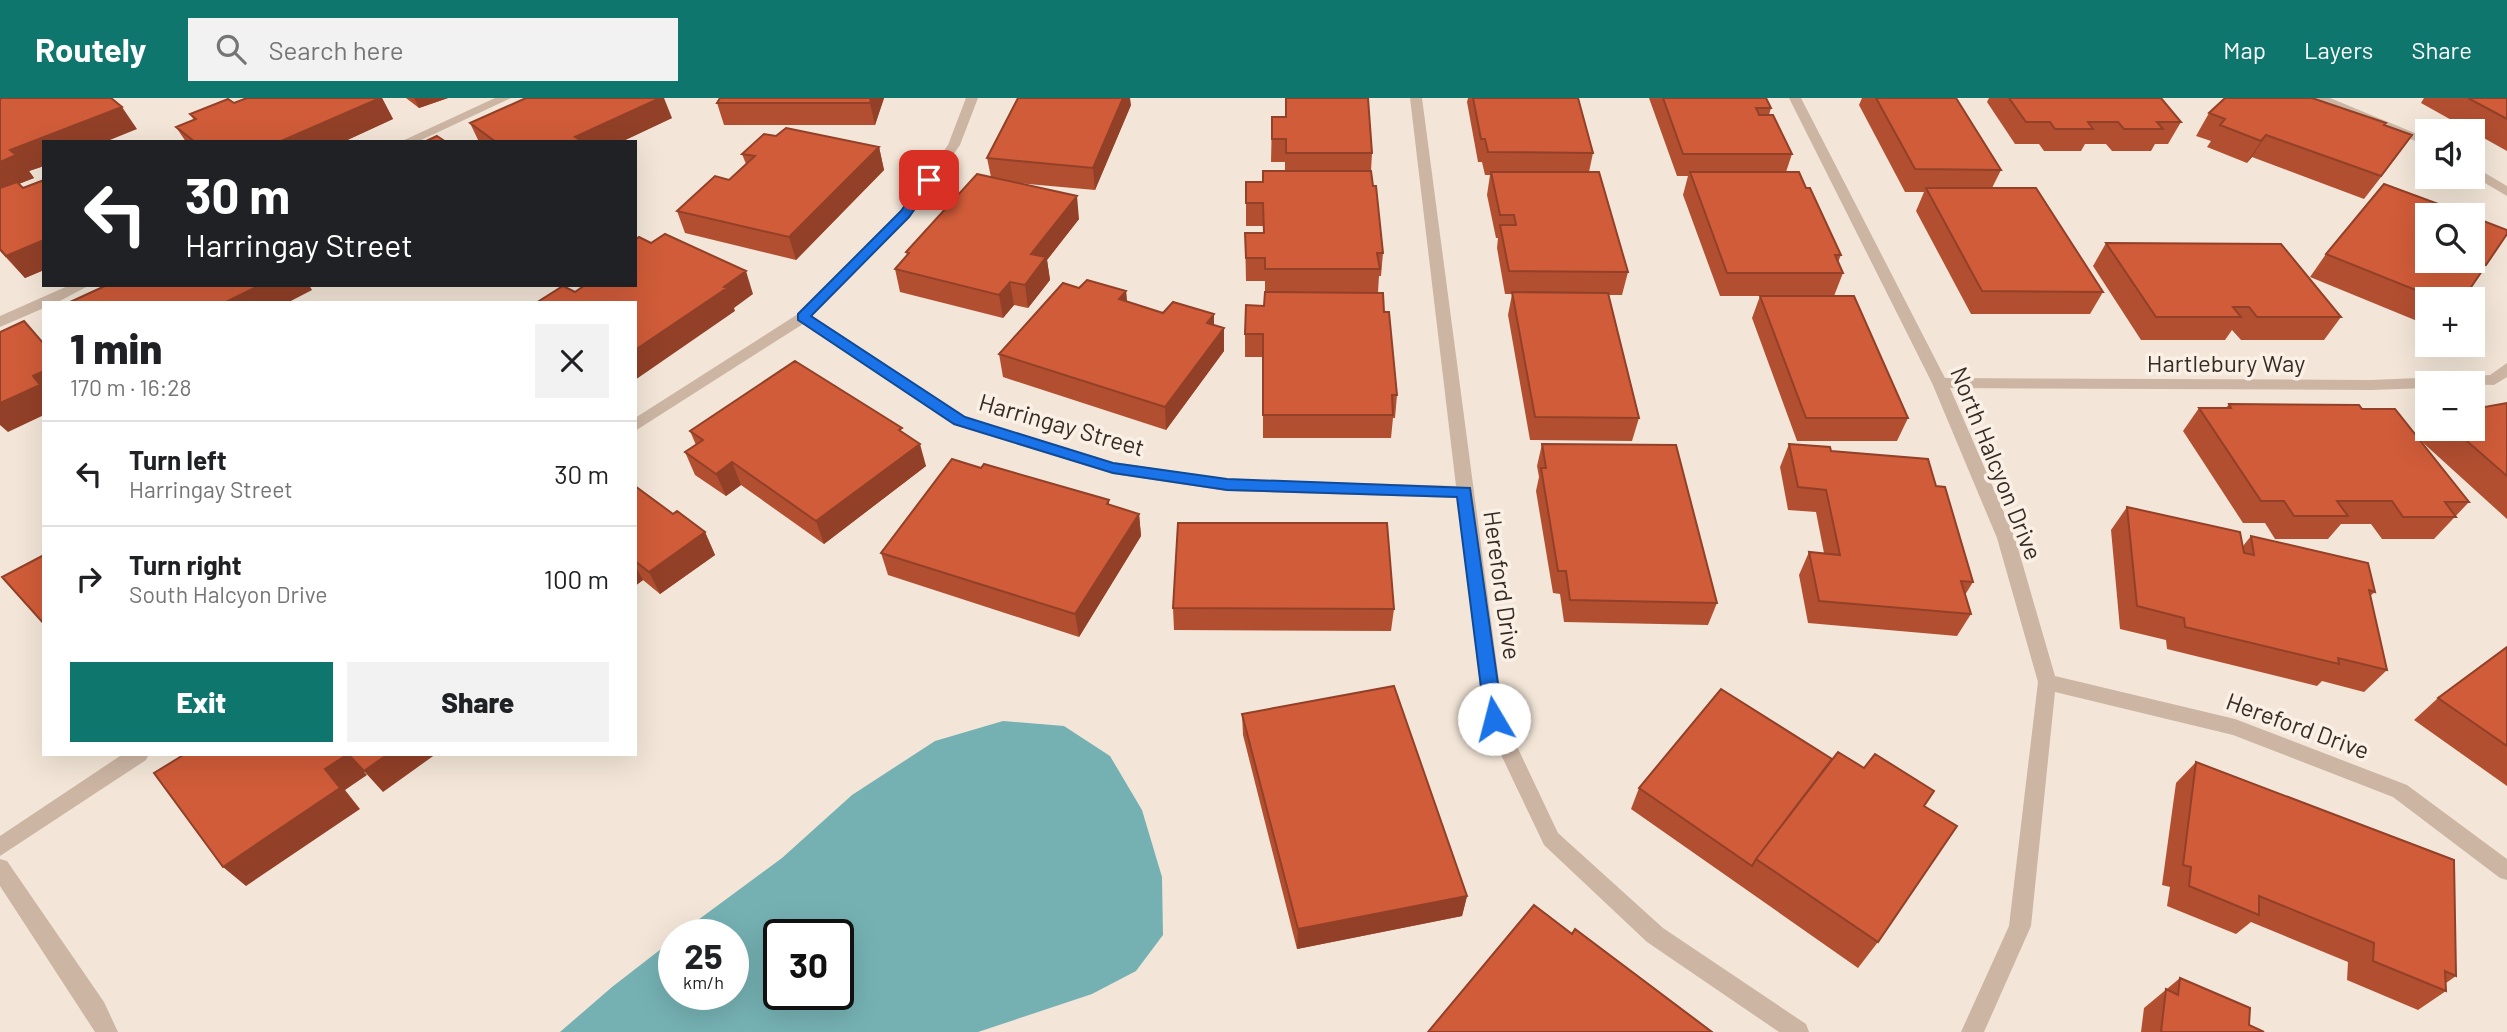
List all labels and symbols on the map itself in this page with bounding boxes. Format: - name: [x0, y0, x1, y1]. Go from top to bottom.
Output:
- pin: [899, 150, 959, 210]
- street label: Hartlebury Way: [2147, 348, 2305, 377]
- street label: North Halcyon Drive: [1945, 362, 2049, 564]
- street label: Harringay Street: [976, 387, 1148, 461]
- street label: Hereford Drive: [1478, 509, 1528, 661]
- position arrow: [1457, 682, 1531, 756]
- street label: Hereford Drive: [2222, 686, 2374, 764]
- speed limit sign: 30: [763, 919, 854, 1010]

